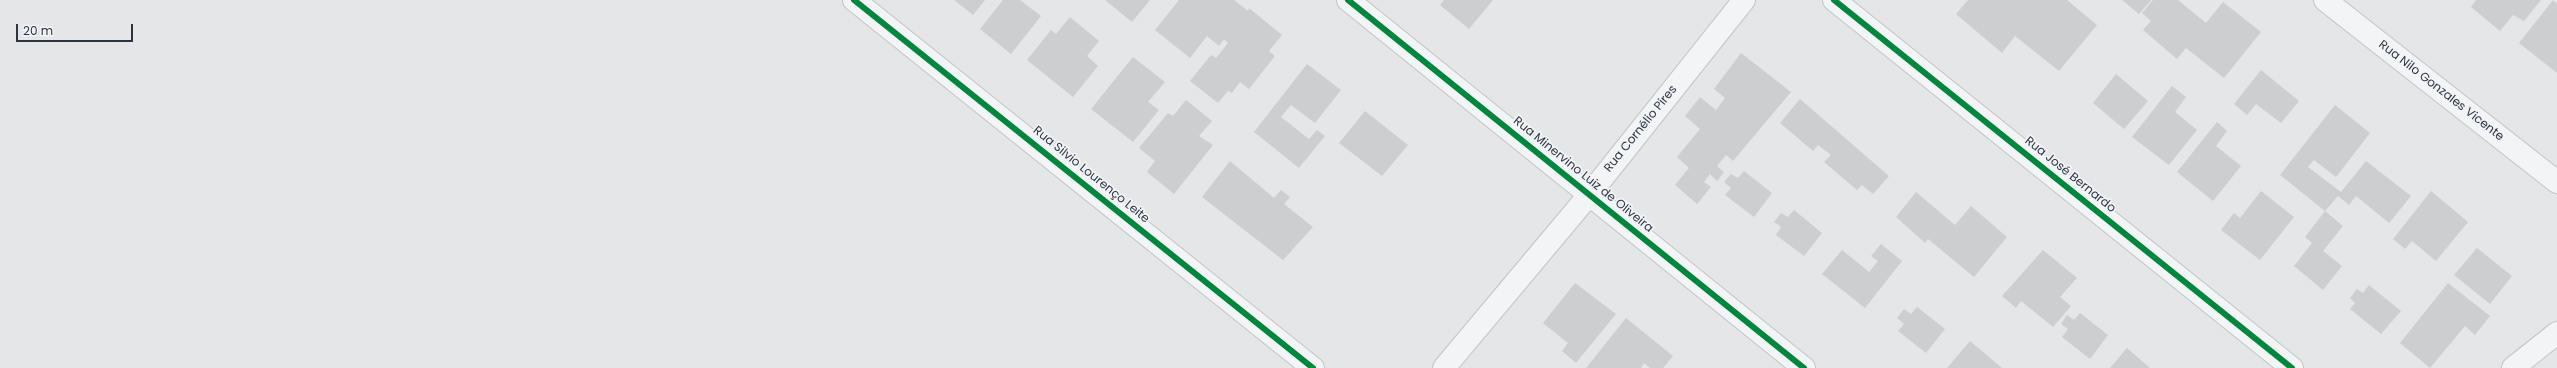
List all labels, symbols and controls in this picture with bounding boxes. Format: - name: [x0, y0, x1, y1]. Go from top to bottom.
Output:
- scale bar: [18, 16, 135, 42]
- text: 20 m: [23, 22, 53, 39]
- street label: Rua Nilo Gonzales Vicente: [2376, 38, 2506, 144]
- street label: Rua Cornélio Pires: [1602, 83, 1680, 175]
- street label: Rua Minervino Luiz de Oliveira: [1510, 114, 1656, 236]
- street label: Rua Silvio Lourenço Leite: [1030, 124, 1152, 226]
- street label: Rua José Bernardo: [2022, 134, 2118, 216]

